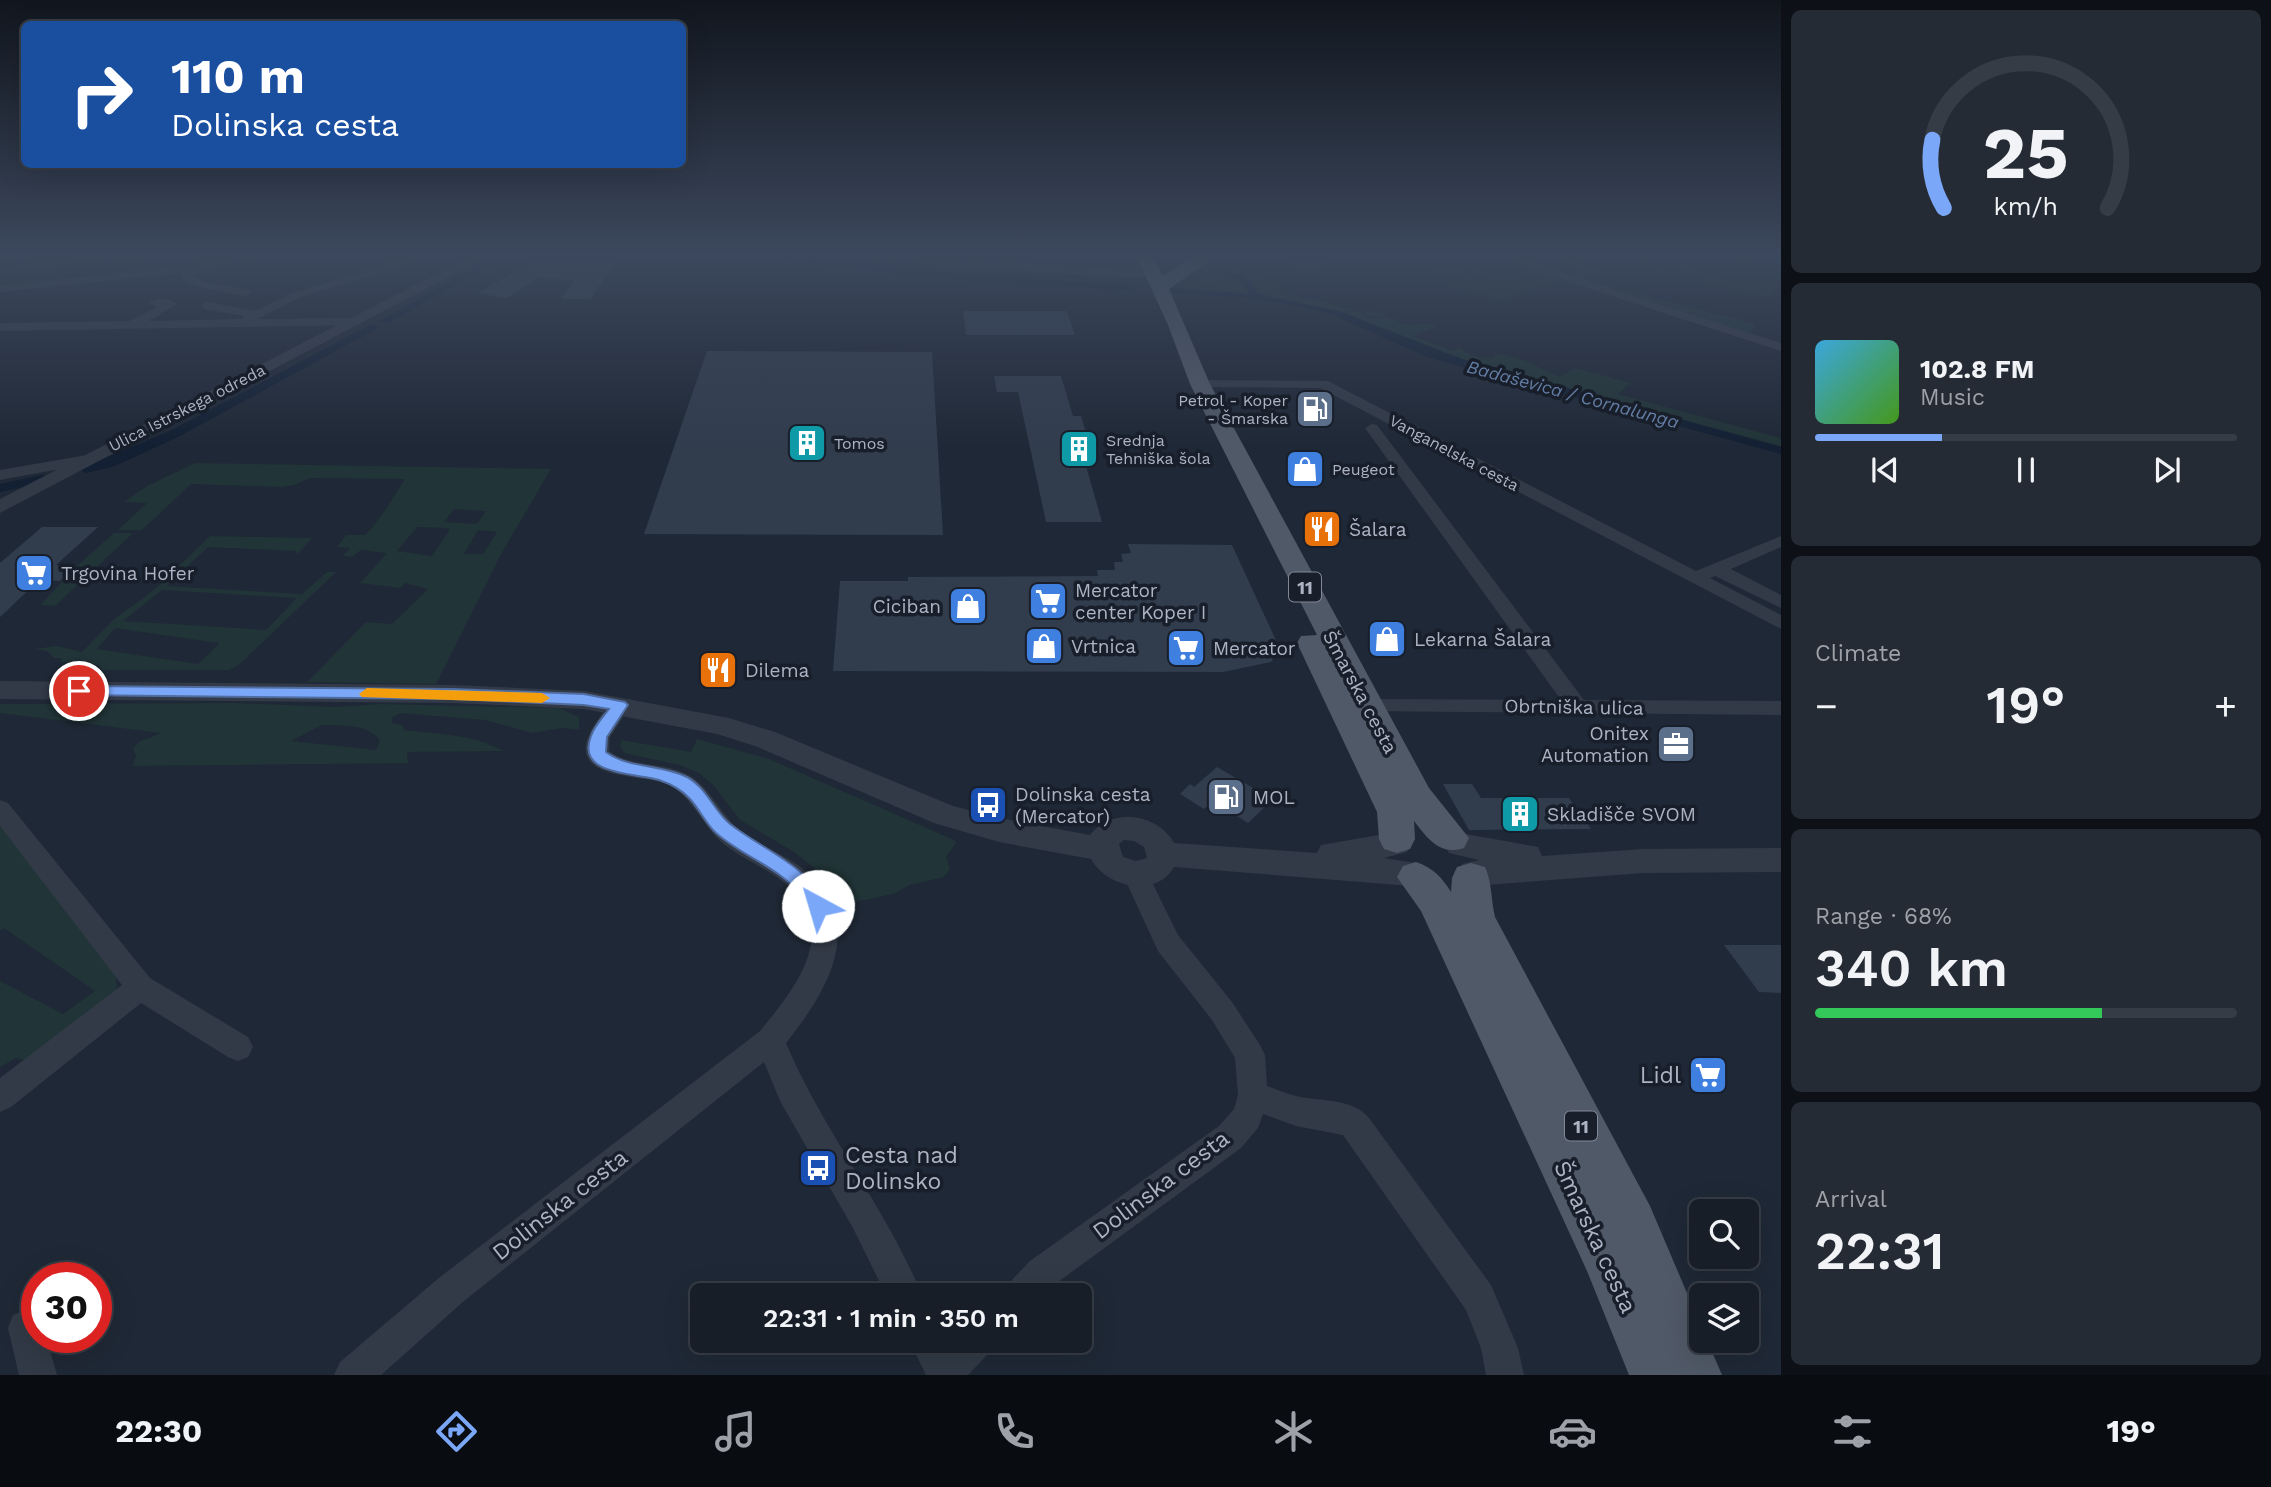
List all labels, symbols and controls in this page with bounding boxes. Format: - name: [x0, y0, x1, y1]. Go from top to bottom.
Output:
- text: 110 m: [171, 47, 305, 105]
- icon: right: [56, 49, 147, 140]
- text: Dolinska cesta: [171, 106, 399, 144]
- text: 25: [1983, 110, 2069, 196]
- text: km/h: [1994, 191, 2058, 220]
- text: 102.8 FM: [1920, 354, 2034, 384]
- water label: Badaševica / Cornalunga: [1465, 356, 1681, 432]
- street label: Ulica Istrskega odreda: [106, 360, 268, 456]
- text: Music: [1920, 384, 1985, 411]
- fuel station icon: Petrol - Koper - Šmarska: [1294, 388, 1336, 430]
- place label: Petrol - Koper - Šmarska: [1178, 391, 1288, 428]
- street label: Vanganelska cesta: [1386, 411, 1522, 495]
- building icon: Tomos: [786, 422, 828, 464]
- building icon: Srednja Tehniška šola: [1058, 428, 1100, 470]
- place label: Srednja Tehniška šola: [1106, 431, 1211, 468]
- place label: Tomos: [834, 434, 885, 453]
- shop icon: Peugeot: [1284, 448, 1326, 490]
- icon: previous: [1866, 451, 1904, 489]
- icon: pause: [2007, 451, 2045, 489]
- icon: next: [2148, 451, 2186, 489]
- place label: Peugeot: [1332, 460, 1395, 479]
- restaurant icon: Šalara: [1301, 508, 1343, 550]
- place label: Šalara: [1349, 518, 1407, 541]
- supermarket icon: Trgovina Hofer: [13, 552, 55, 594]
- place label: Trgovina Hofer: [61, 562, 195, 585]
- road number: 11: [1289, 572, 1321, 602]
- place label: Mercator center Koper I: [1075, 579, 1206, 624]
- supermarket icon: Mercator center Koper I: [1027, 580, 1069, 622]
- shop icon: Ciciban: [947, 585, 989, 627]
- place label: Ciciban: [873, 595, 941, 618]
- shop icon: Lekarna Šalara: [1366, 618, 1408, 660]
- shop icon: Vrtnica: [1023, 625, 1065, 667]
- supermarket icon: Mercator: [1165, 627, 1207, 669]
- street label: Šmarska cesta: [1318, 627, 1402, 758]
- place label: Lekarna Šalara: [1414, 628, 1551, 651]
- place label: Vrtnica: [1071, 635, 1136, 658]
- place label: Mercator: [1213, 637, 1296, 660]
- text: Climate: [1815, 640, 1901, 667]
- restaurant icon: Dilema: [697, 649, 739, 691]
- place label: Dilema: [745, 659, 810, 682]
- pin: [49, 661, 109, 721]
- icon: arrive: [60, 672, 98, 710]
- text: 19°: [1987, 675, 2065, 736]
- text: −: [1815, 684, 1838, 728]
- text: +: [2214, 684, 2237, 728]
- street label: Obrtniška ulica: [1504, 694, 1644, 720]
- place label: Onitex Automation: [1541, 722, 1649, 767]
- office icon: Onitex Automation: [1655, 723, 1697, 765]
- fuel station icon: MOL: [1205, 776, 1247, 818]
- place label: Dolinska cesta (Mercator): [1015, 783, 1151, 828]
- bus stop icon: Dolinska cesta (Mercator): [967, 784, 1009, 826]
- place label: MOL: [1253, 786, 1295, 809]
- building icon: Skladišče SVOM: [1499, 793, 1541, 835]
- place label: Skladišče SVOM: [1547, 803, 1696, 826]
- position arrow: [781, 869, 855, 943]
- text: Range · 68%: [1815, 903, 1952, 930]
- text: 340 km: [1815, 938, 2008, 999]
- supermarket icon: Lidl: [1687, 1054, 1729, 1096]
- place label: Lidl: [1640, 1062, 1681, 1089]
- road number: 11: [1565, 1112, 1597, 1140]
- street label: Dolinska cesta: [1087, 1125, 1235, 1245]
- place label: Cesta nad Dolinsko: [845, 1142, 958, 1195]
- street label: Dolinska cesta: [487, 1144, 633, 1266]
- bus stop icon: Cesta nad Dolinsko: [797, 1147, 839, 1189]
- street label: Šmarska cesta: [1548, 1156, 1643, 1317]
- text: Arrival: [1815, 1186, 1887, 1213]
- map controls: [1689, 1199, 1759, 1353]
- button: search: [1689, 1199, 1759, 1269]
- text: 22:31: [1815, 1221, 1944, 1282]
- speed limit sign: 30: [21, 1262, 112, 1353]
- button: layers: [1689, 1283, 1759, 1353]
- text: 22:31 · 1 min · 350 m: [763, 1303, 1019, 1333]
- icon: directions: [432, 1407, 481, 1456]
- icon: music: [711, 1407, 760, 1456]
- icon: phone: [990, 1407, 1039, 1456]
- icon: climate: [1269, 1407, 1318, 1456]
- icon: car: [1548, 1407, 1597, 1456]
- icon: filters: [1828, 1407, 1877, 1456]
- text: 22:30: [115, 1412, 202, 1450]
- text: 19°: [2107, 1412, 2156, 1450]

